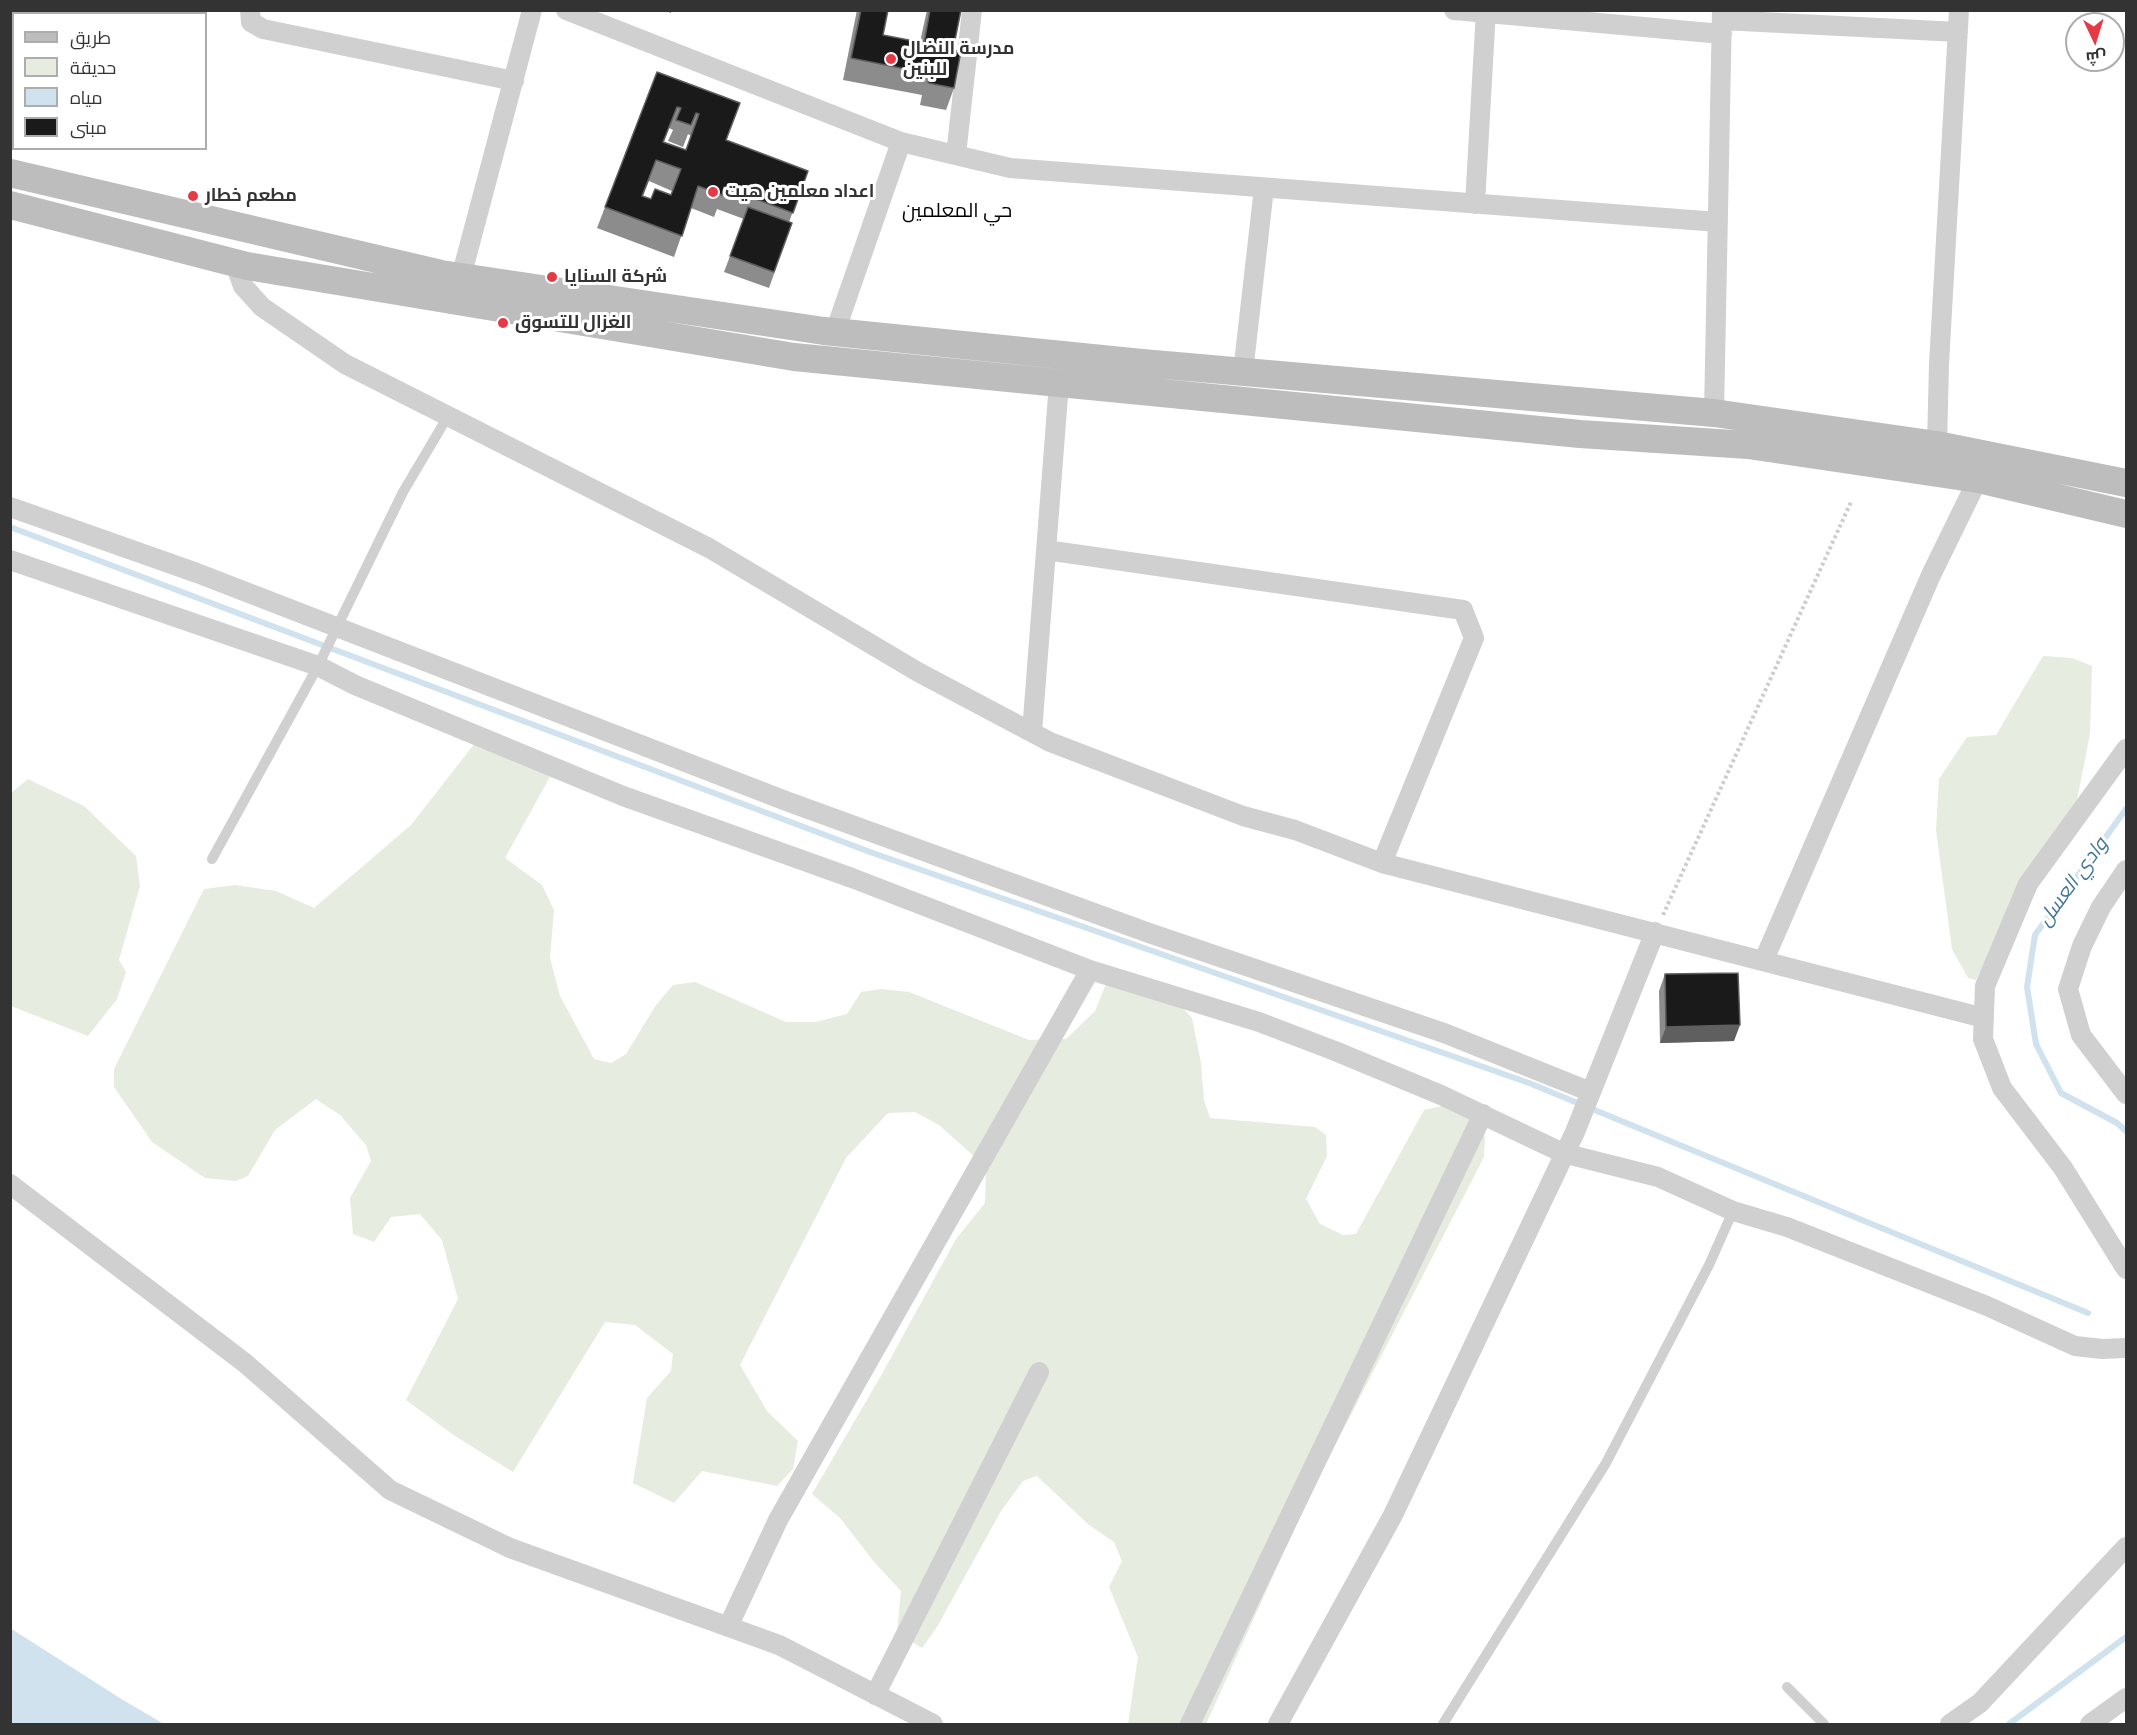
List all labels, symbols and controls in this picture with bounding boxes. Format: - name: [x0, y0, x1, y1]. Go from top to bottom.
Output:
- legend: [12, 12, 207, 150]
- north arrow: [2065, 12, 2125, 72]
- text: طريق: [70, 26, 111, 49]
- place label: مدرسة النضال للبنين: [903, 38, 1014, 80]
- text: ش: [2085, 47, 2107, 69]
- marker: مدرسة النضال للبنين: [884, 52, 898, 66]
- text: حديقة: [70, 56, 116, 79]
- text: مياه: [70, 86, 103, 109]
- text: مبنى: [70, 116, 107, 139]
- place label: اعداد معلمين هيت: [725, 181, 874, 203]
- place label: مطعم خطار: [205, 185, 297, 207]
- marker: اعداد معلمين هيت: [706, 185, 720, 199]
- marker: مطعم خطار: [186, 189, 200, 203]
- district label: حي المعلمين: [902, 199, 1012, 223]
- place label: شركة السنايا: [564, 266, 667, 288]
- marker: شركة السنايا: [545, 270, 559, 284]
- place label: الغزال للتسوق: [515, 312, 631, 334]
- marker: الغزال للتسوق: [496, 316, 510, 330]
- water label: وادي العسل: [2033, 833, 2113, 931]

